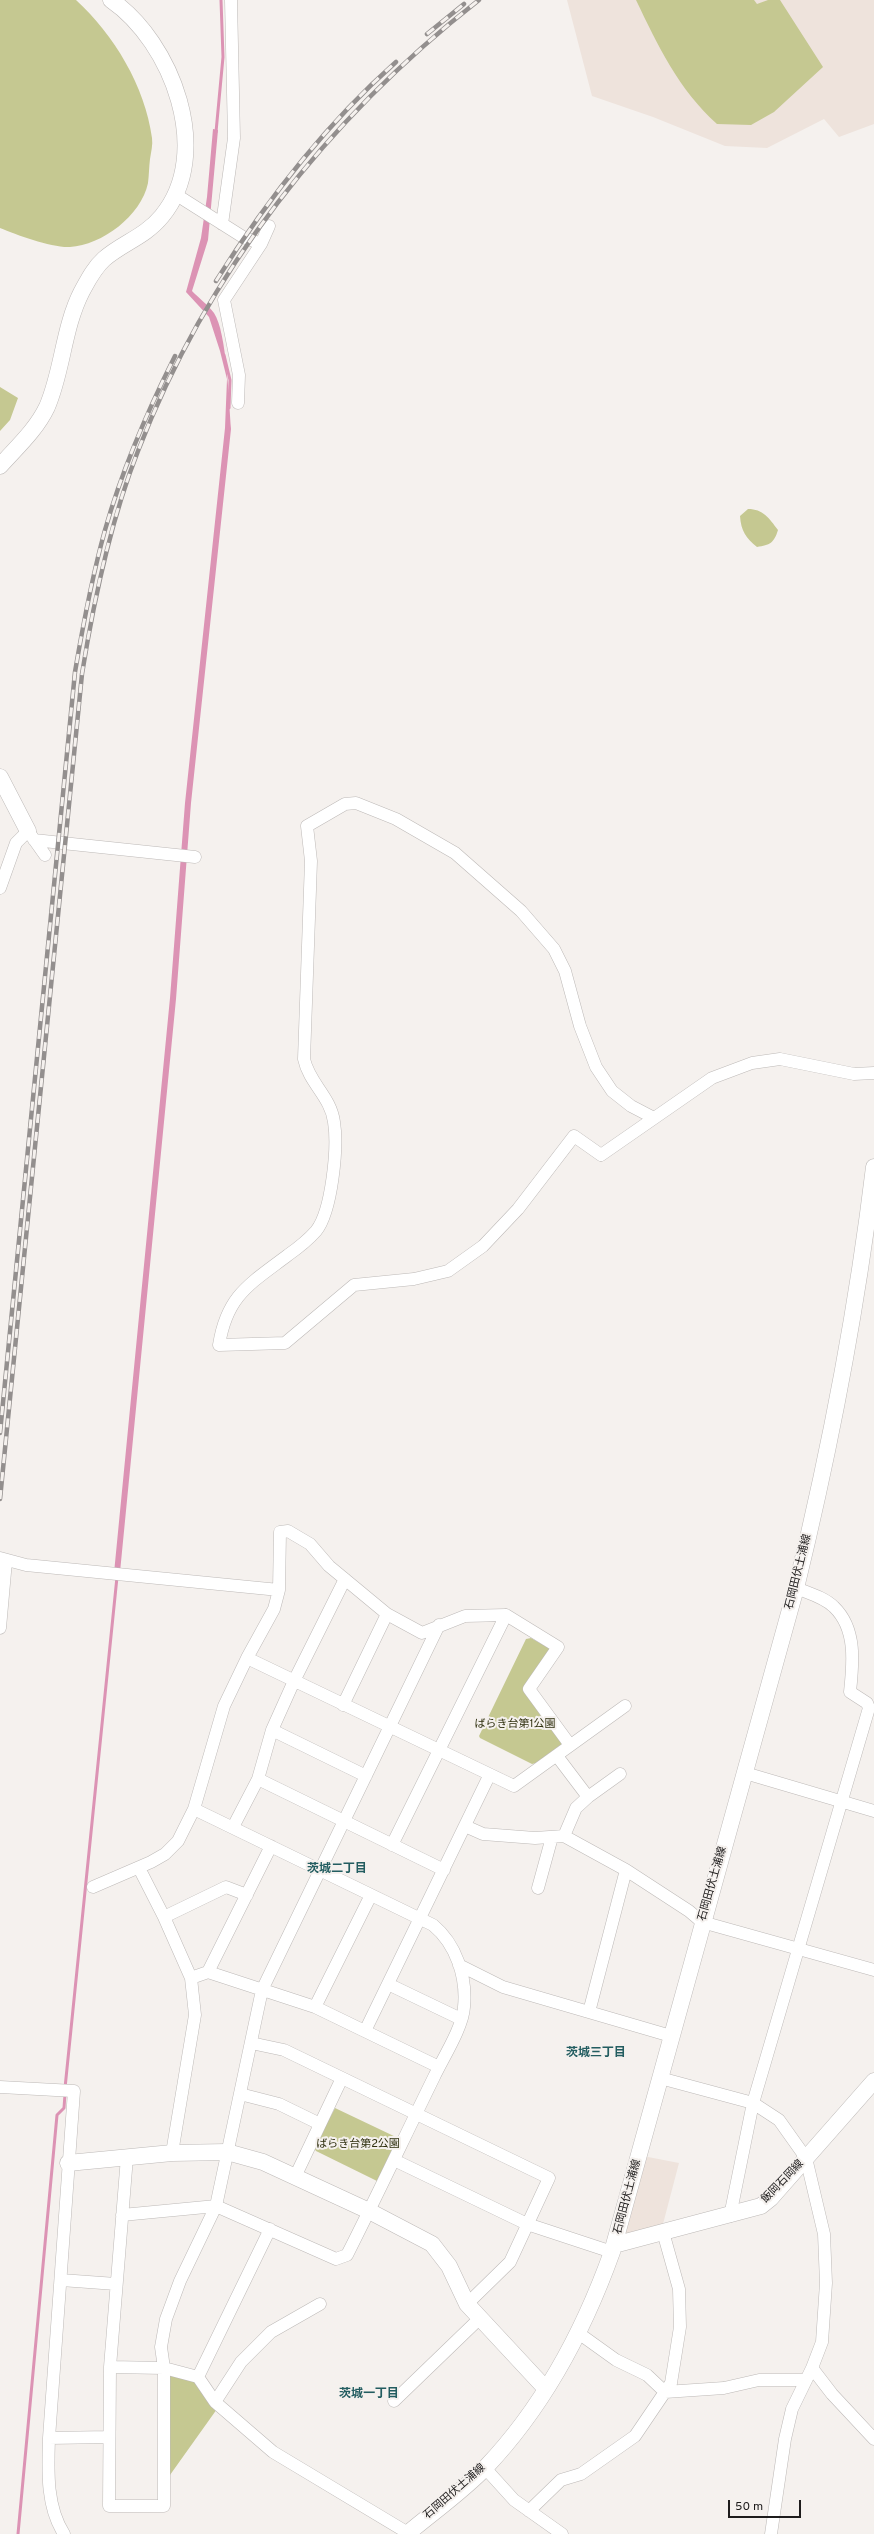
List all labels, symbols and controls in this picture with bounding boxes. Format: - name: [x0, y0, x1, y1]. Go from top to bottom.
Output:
- street label: 石岡田伏土浦線: [783, 1533, 815, 1611]
- park label: ばらき台第1公園: [474, 1718, 556, 1732]
- street label: 石岡田伏土浦線: [696, 1845, 730, 1923]
- district label: 茨城二丁目: [307, 1863, 367, 1877]
- district label: 茨城三丁目: [566, 2047, 626, 2061]
- park label: ばらき台第2公園: [316, 2138, 400, 2152]
- street label: 石岡田伏土浦線: [612, 2158, 644, 2236]
- street label: 飯岡石岡線: [759, 2158, 807, 2206]
- district label: 茨城一丁目: [339, 2388, 399, 2402]
- street label: 石岡田伏土浦線: [422, 2462, 488, 2522]
- scale bar: [730, 2492, 803, 2518]
- text: 50 m: [735, 2499, 763, 2515]

